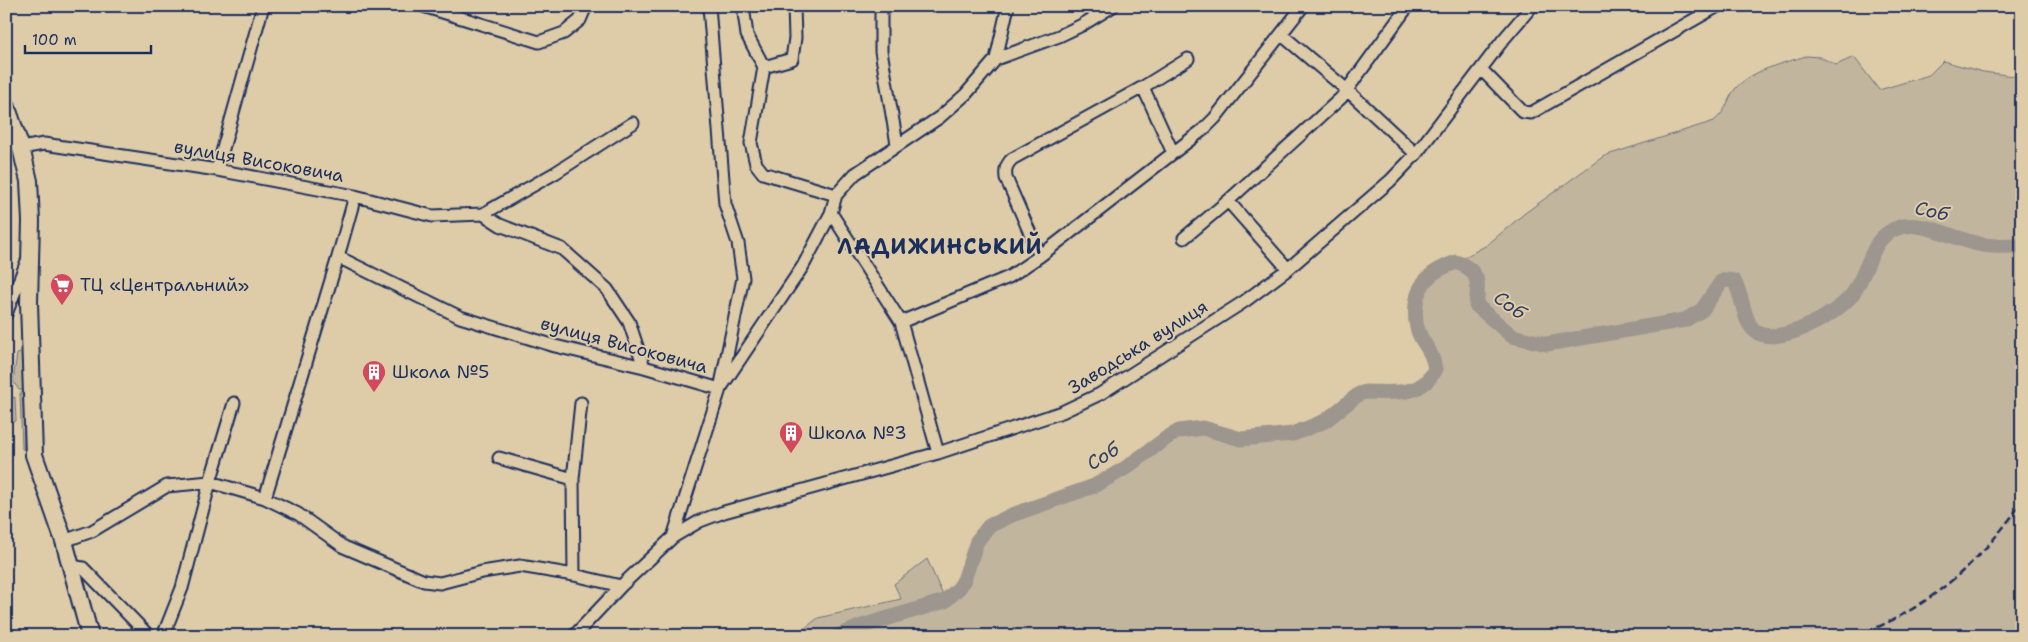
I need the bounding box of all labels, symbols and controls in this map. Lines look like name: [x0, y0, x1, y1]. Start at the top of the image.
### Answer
scale bar: [25, 22, 151, 54]
text: 100 m: [32, 30, 77, 50]
street label: вулиця Високовича: [172, 134, 346, 188]
water label: Соб: [1912, 195, 1953, 227]
district label: ЛАДИЖИНСЬКИЙ: [837, 231, 1043, 261]
supermarket icon: ТЦ «Центральний»: [49, 272, 75, 306]
place label: ТЦ «Центральний»: [80, 273, 249, 297]
water label: Соб: [1489, 285, 1532, 326]
street label: Заводська вулиця: [1064, 294, 1212, 400]
street label: вулиця Високовича: [538, 311, 710, 379]
building icon: Школа №5: [361, 359, 387, 393]
place label: Школа №5: [392, 360, 489, 384]
building icon: Школа №3: [778, 420, 804, 454]
place label: Школа №3: [808, 421, 907, 445]
water label: Соб: [1082, 436, 1125, 476]

